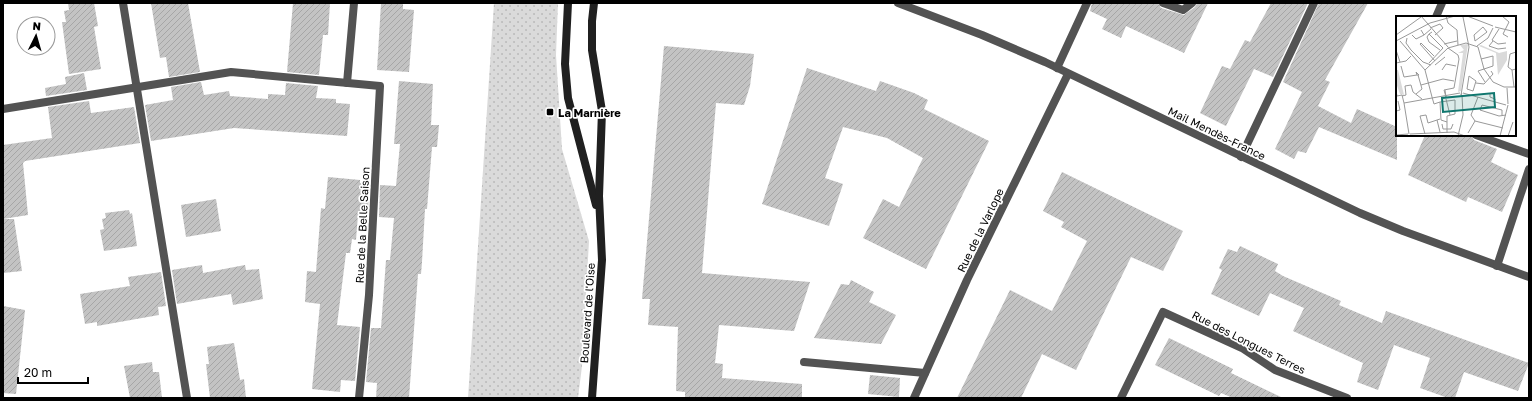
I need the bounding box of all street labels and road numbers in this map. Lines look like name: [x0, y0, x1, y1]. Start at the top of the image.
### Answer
street label: Mail Mendès-France: [1166, 104, 1268, 162]
street label: Rue de la Belle Saison: [352, 166, 372, 284]
street label: Rue de la Varlope: [954, 186, 1006, 274]
street label: Boulevard de l'Oise: [577, 262, 597, 364]
street label: Rue des Longues Terres: [1190, 308, 1308, 376]

